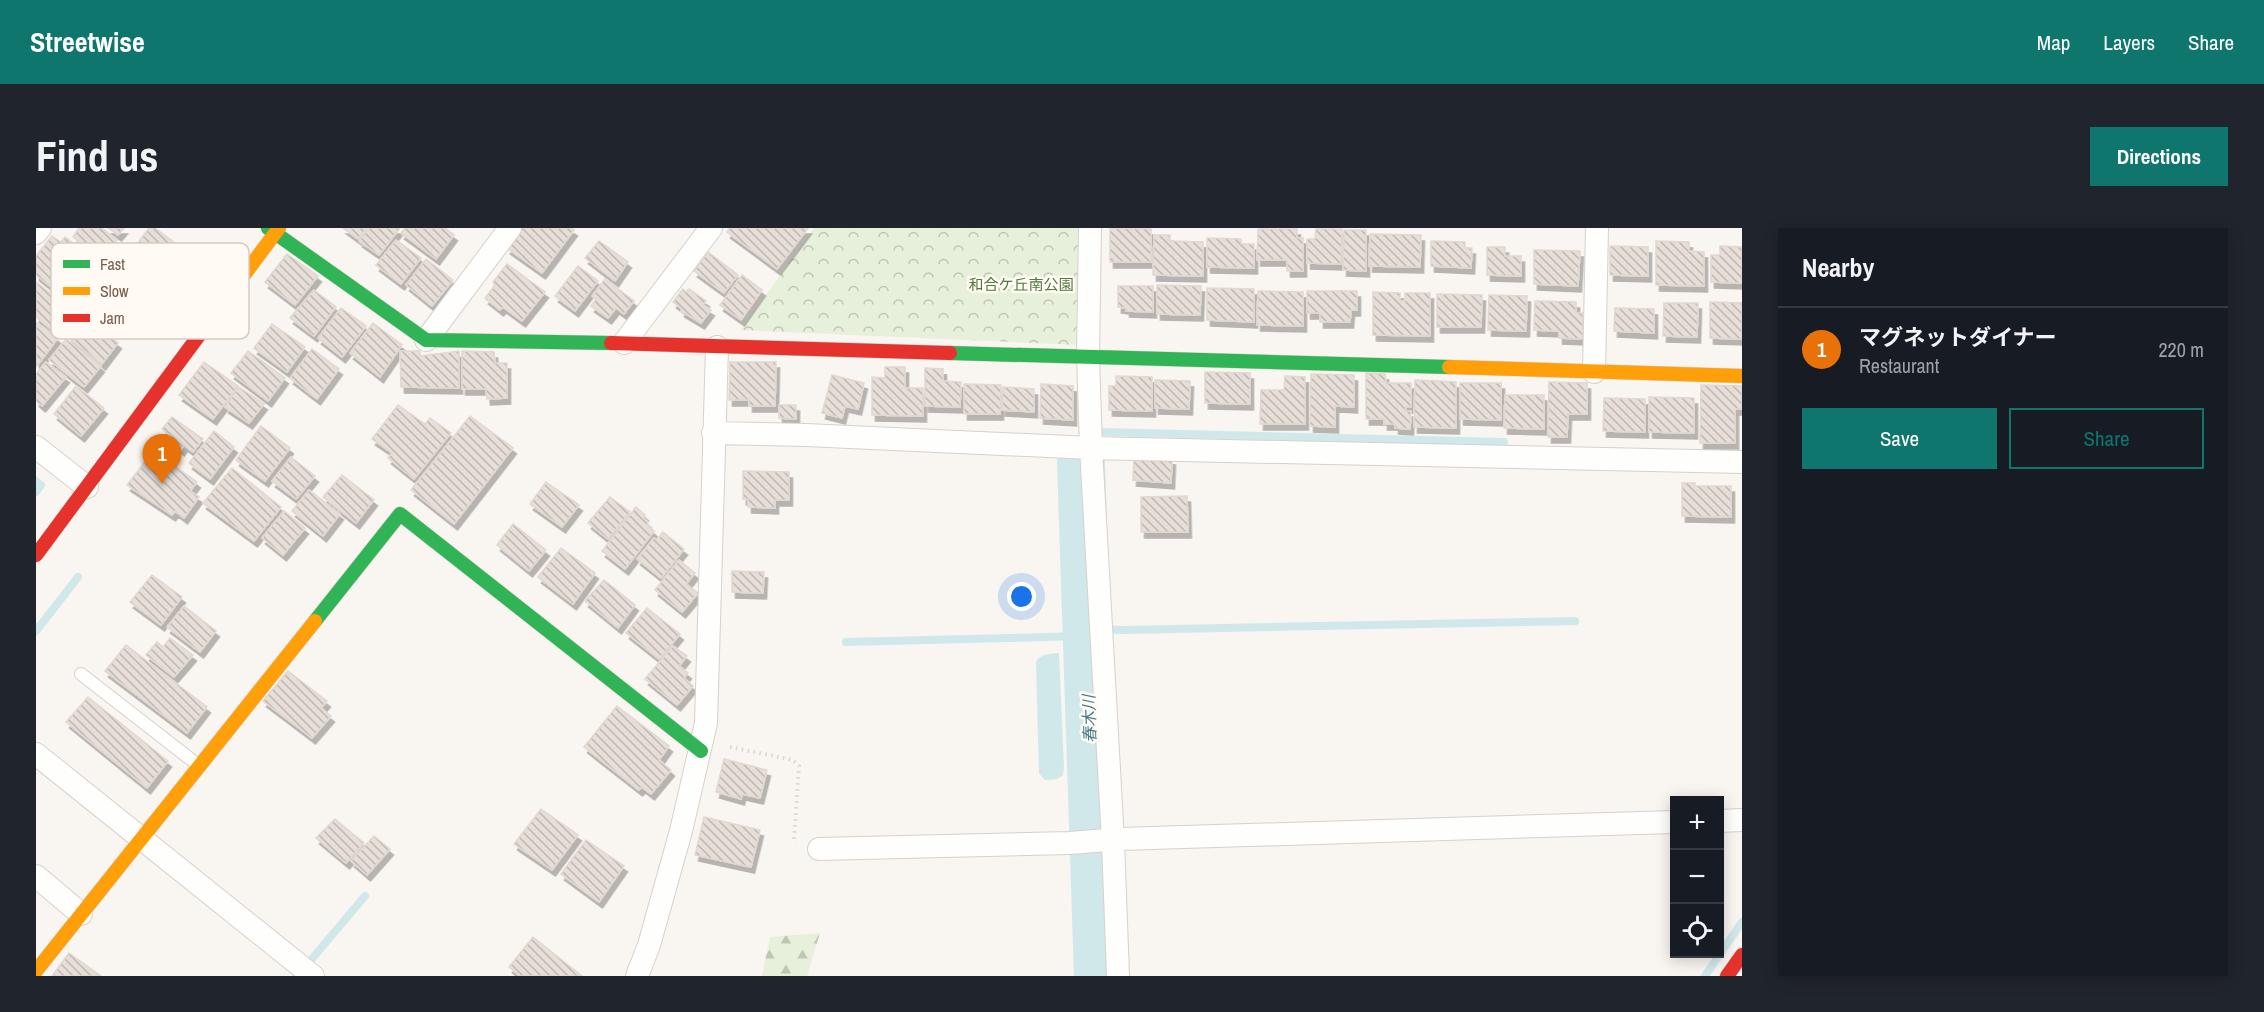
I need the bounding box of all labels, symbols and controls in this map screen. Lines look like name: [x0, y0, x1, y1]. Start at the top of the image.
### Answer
text: Streetwise: [30, 23, 145, 61]
text: Map: [2037, 28, 2070, 57]
text: Layers: [2103, 28, 2155, 57]
text: Share: [2188, 28, 2234, 57]
button: Directions: [2090, 127, 2228, 186]
text: Find us: [36, 128, 158, 184]
legend: [51, 243, 249, 339]
text: Nearby: [1802, 250, 1874, 285]
text: Fast: [100, 253, 125, 275]
park label: 和合ケ丘南公園: [968, 274, 1074, 295]
text: Slow: [100, 280, 129, 302]
text: Jam: [100, 307, 125, 329]
text: マグネットダイナー: [1859, 322, 2057, 352]
text: 1: [1817, 336, 1826, 363]
text: 220 m: [2158, 336, 2204, 363]
text: Restaurant: [1859, 352, 1939, 379]
button: Save: [1802, 408, 1997, 469]
button: Share: [2009, 408, 2204, 469]
pin: 1: [142, 434, 182, 484]
your location: [1007, 582, 1036, 611]
water label: 春木川: [1077, 693, 1101, 743]
map controls: [1670, 796, 1724, 958]
button: +: [1670, 796, 1724, 850]
button: −: [1670, 850, 1724, 904]
button: locate: [1670, 904, 1724, 958]

